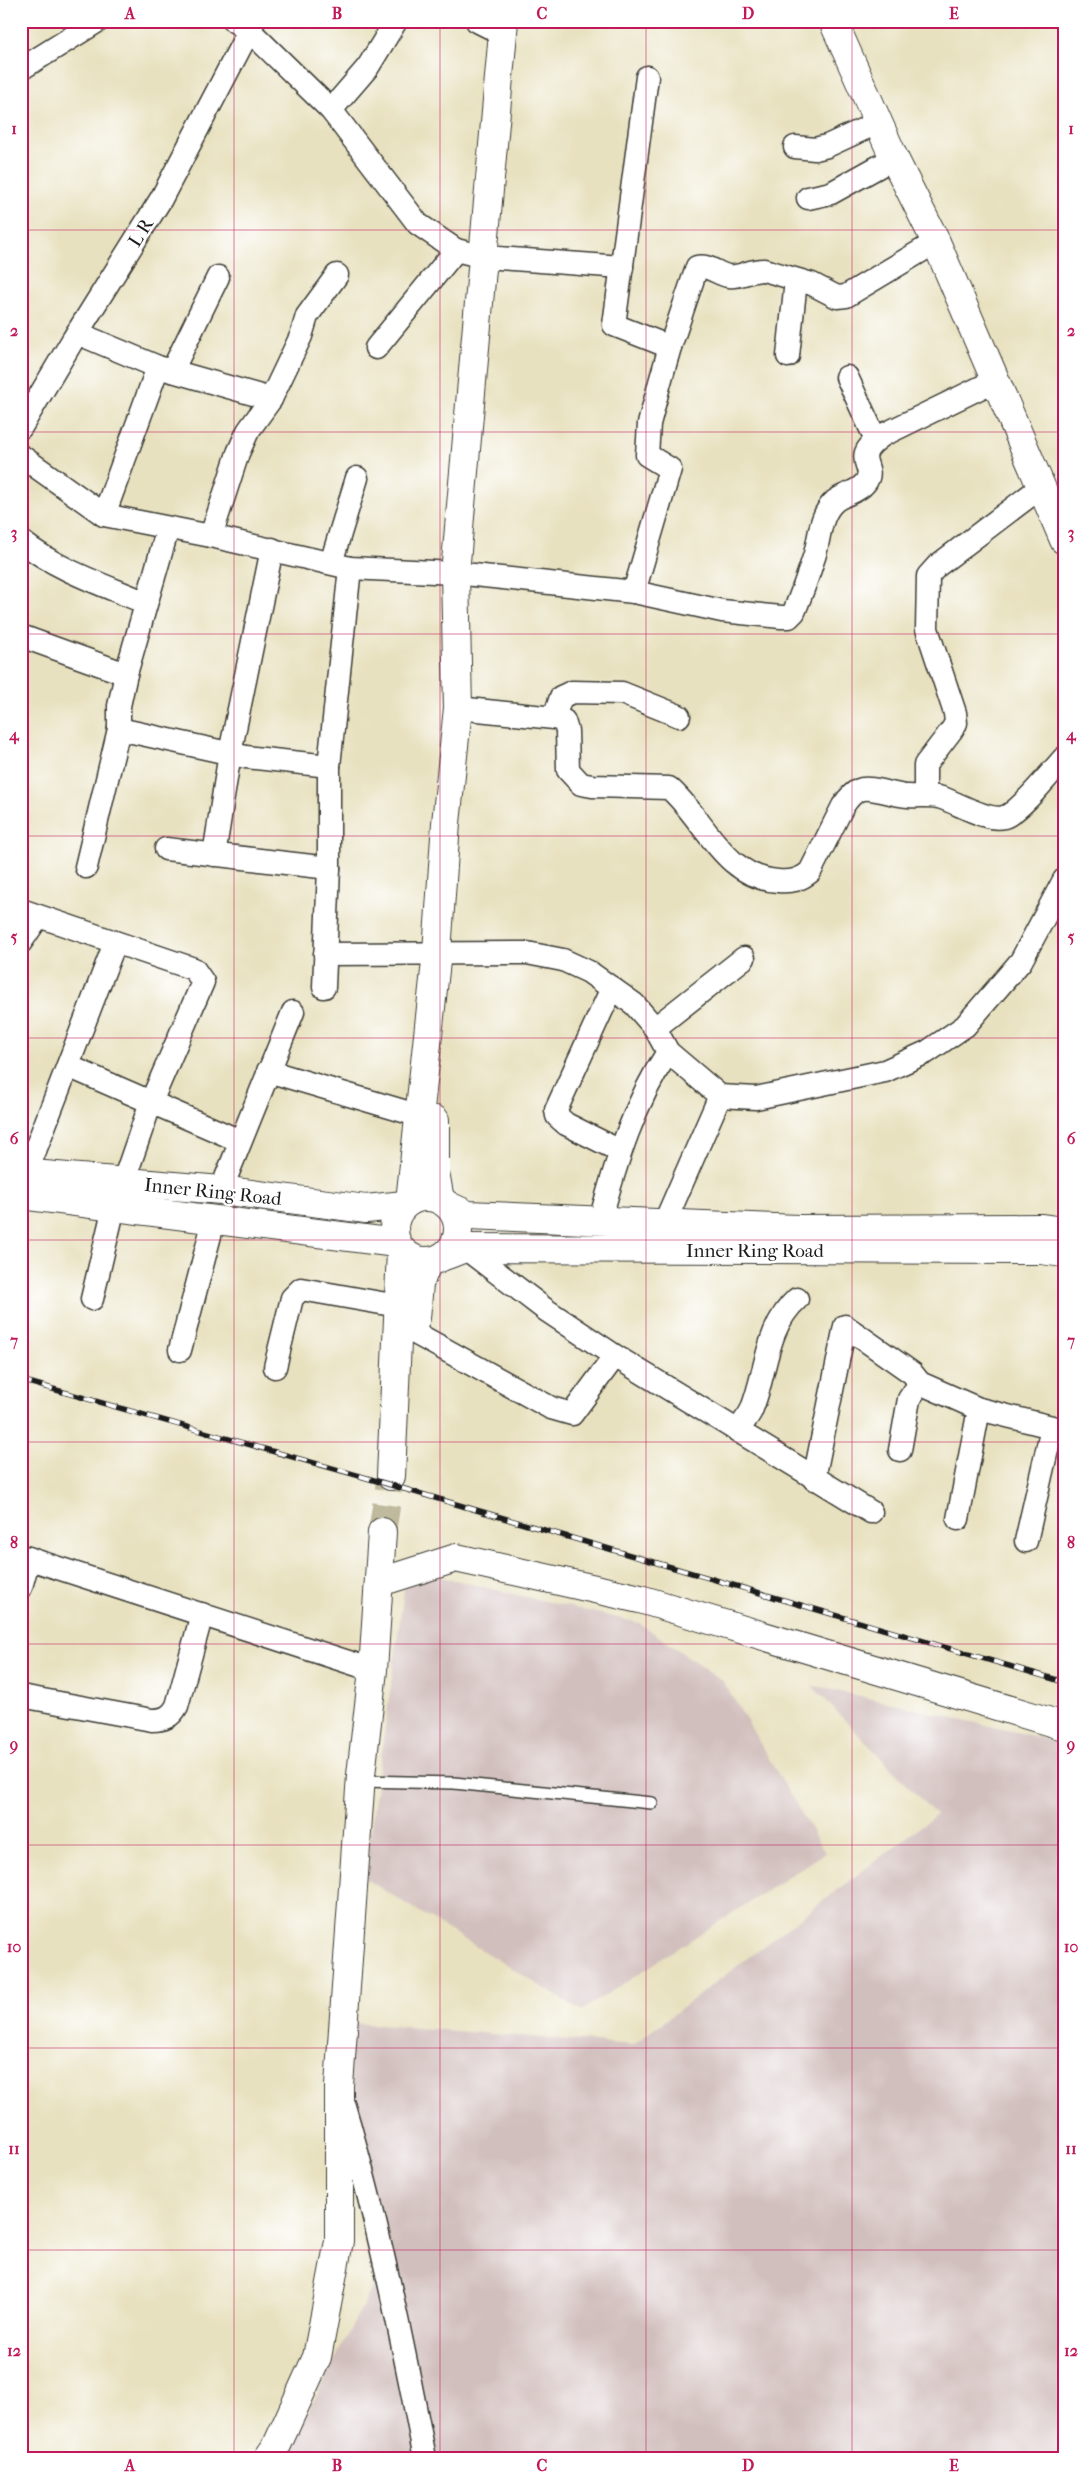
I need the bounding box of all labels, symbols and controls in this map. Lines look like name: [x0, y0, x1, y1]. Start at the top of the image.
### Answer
text: A: [124, 4, 136, 23]
text: B: [332, 4, 342, 23]
text: C: [537, 4, 548, 23]
text: D: [742, 4, 754, 23]
text: E: [949, 4, 959, 23]
text: 1: [11, 119, 17, 138]
text: 1: [1068, 119, 1074, 138]
street label: L R: [124, 213, 159, 251]
text: 2: [10, 321, 18, 340]
text: 2: [1067, 321, 1075, 340]
text: 3: [11, 523, 17, 543]
text: 3: [1068, 523, 1074, 543]
text: 4: [8, 725, 20, 745]
text: 4: [1065, 725, 1077, 745]
text: 5: [11, 927, 18, 946]
text: 5: [1068, 927, 1075, 946]
text: 6: [10, 1129, 19, 1148]
text: 6: [1067, 1129, 1076, 1148]
street label: Inner Ring Road: [143, 1174, 283, 1210]
street label: Inner Ring Road: [686, 1240, 825, 1262]
text: 7: [9, 1331, 18, 1350]
text: 7: [1066, 1331, 1075, 1350]
text: 8: [10, 1533, 18, 1552]
text: 8: [1067, 1533, 1075, 1552]
text: 9: [9, 1735, 18, 1755]
text: 9: [1066, 1735, 1075, 1755]
text: 10: [7, 1937, 21, 1956]
text: 10: [1064, 1937, 1078, 1956]
text: 11: [8, 2139, 20, 2158]
text: 11: [1065, 2139, 1077, 2158]
text: 12: [7, 2341, 21, 2360]
text: 12: [1064, 2341, 1078, 2360]
text: A: [124, 2456, 136, 2475]
text: B: [332, 2456, 342, 2475]
text: C: [537, 2456, 548, 2475]
text: D: [742, 2456, 754, 2475]
text: E: [949, 2456, 959, 2475]

